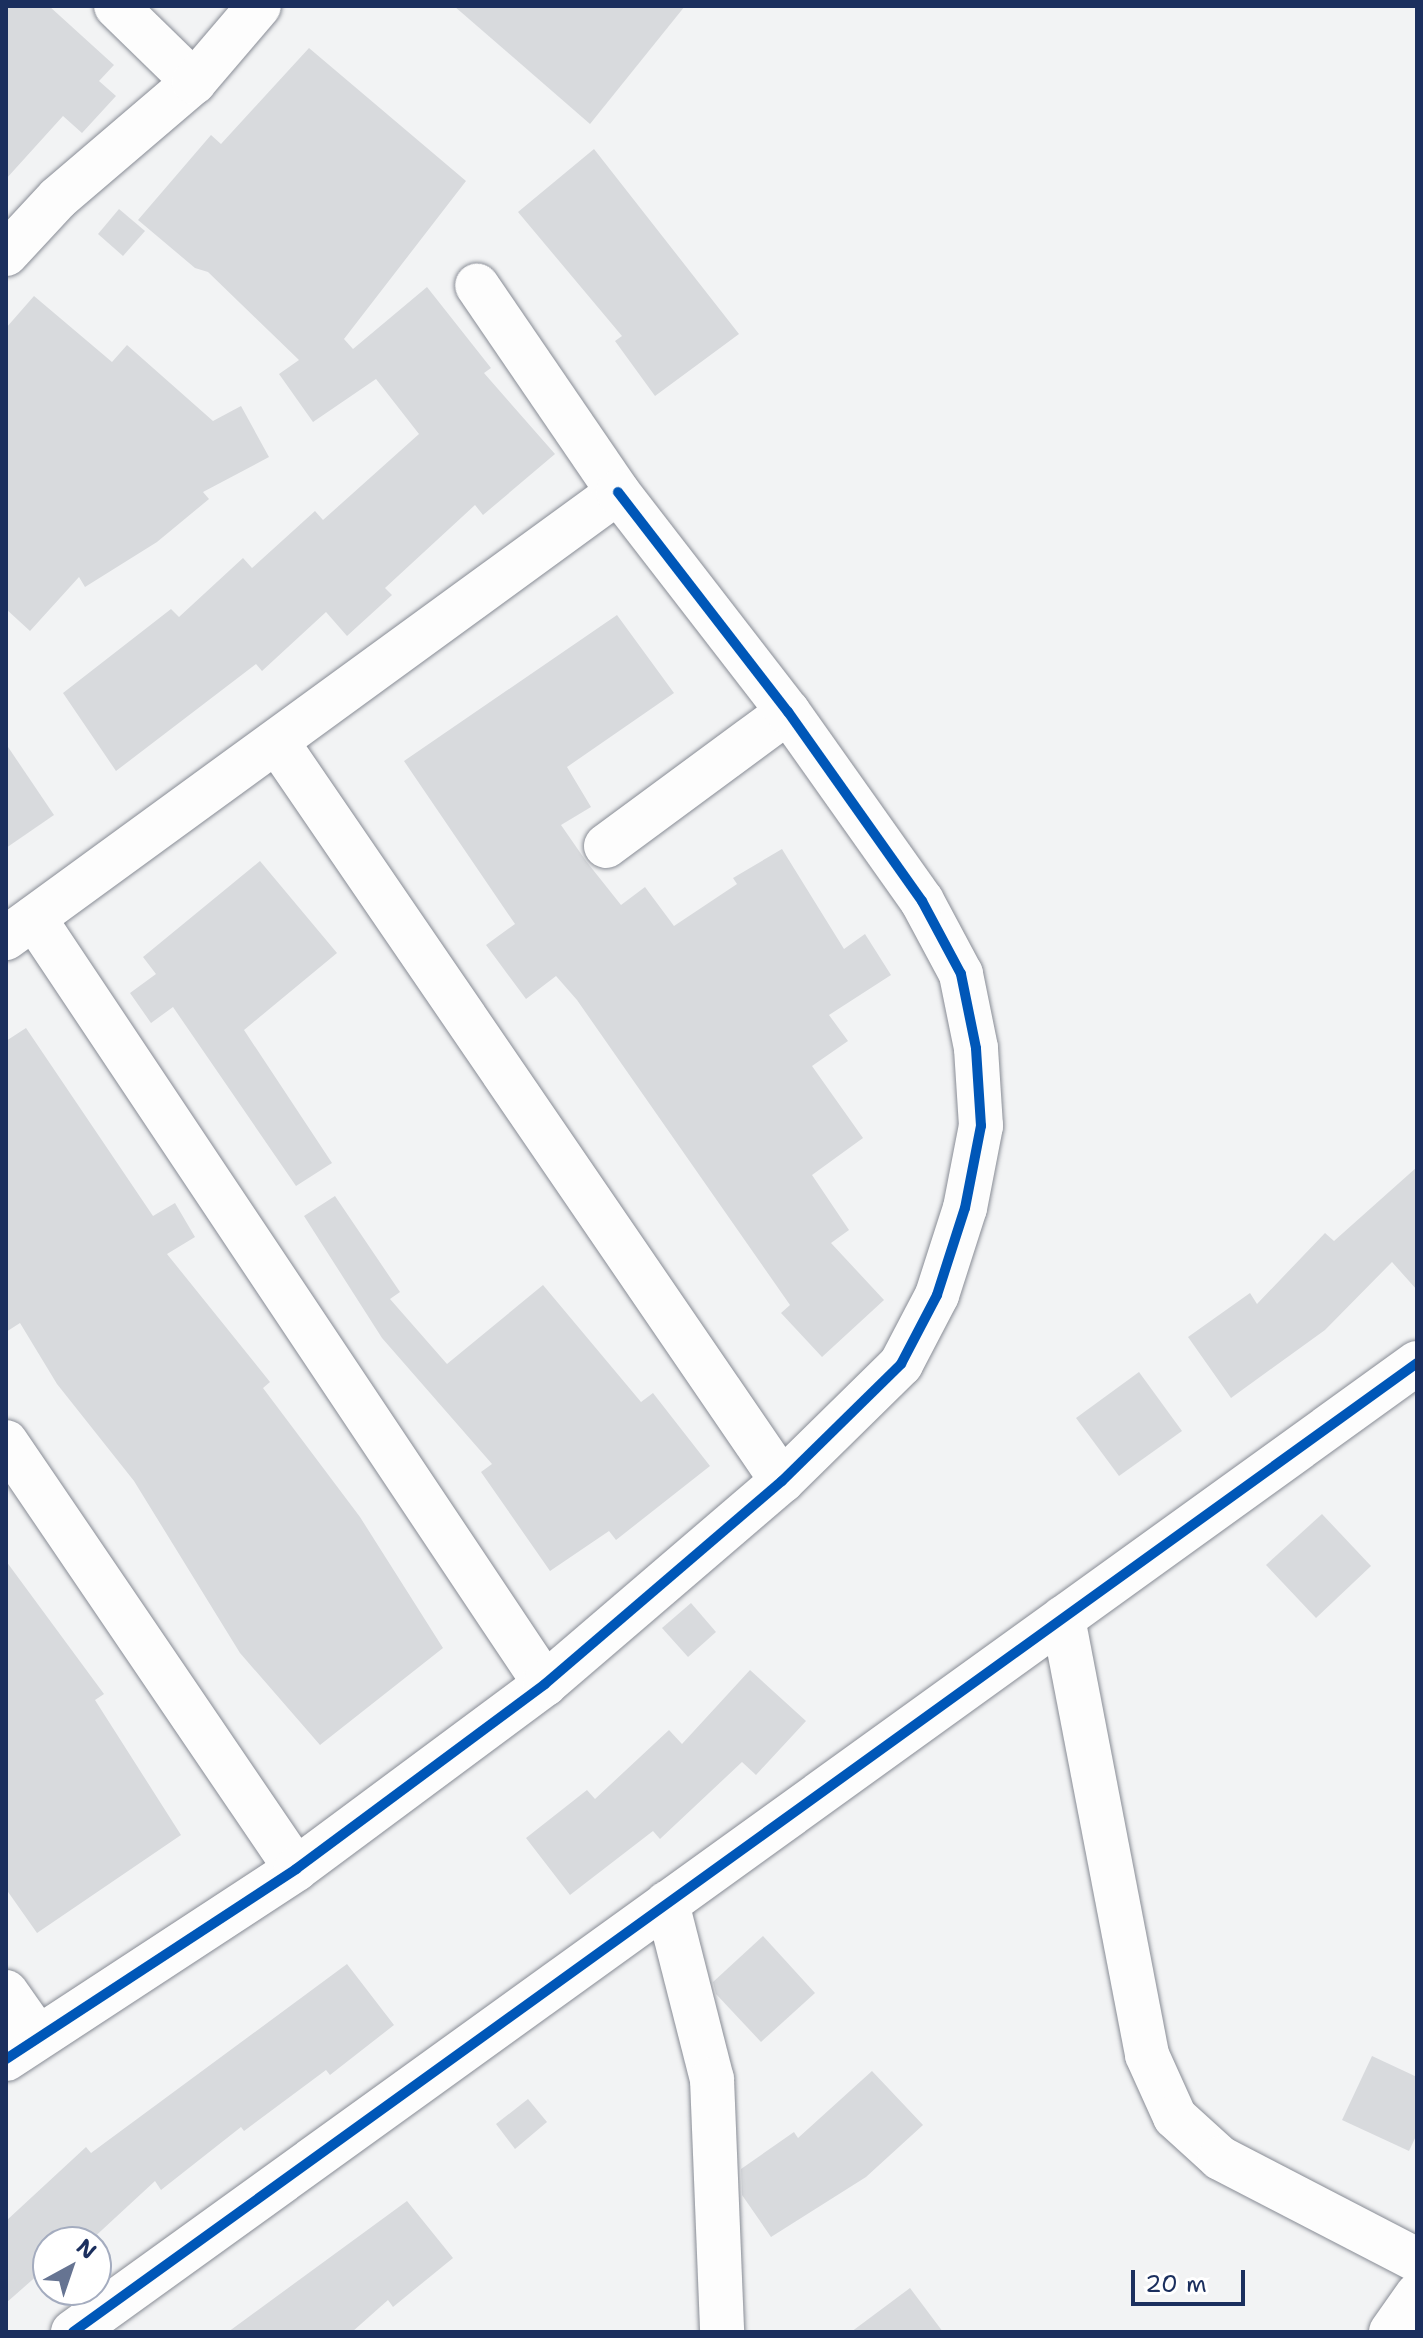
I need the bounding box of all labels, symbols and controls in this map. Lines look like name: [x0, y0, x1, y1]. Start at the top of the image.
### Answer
north arrow: [32, 2226, 112, 2306]
text: N: [70, 2232, 102, 2265]
scale bar: [1135, 2254, 1249, 2304]
text: 20 m: [1145, 2268, 1207, 2300]

